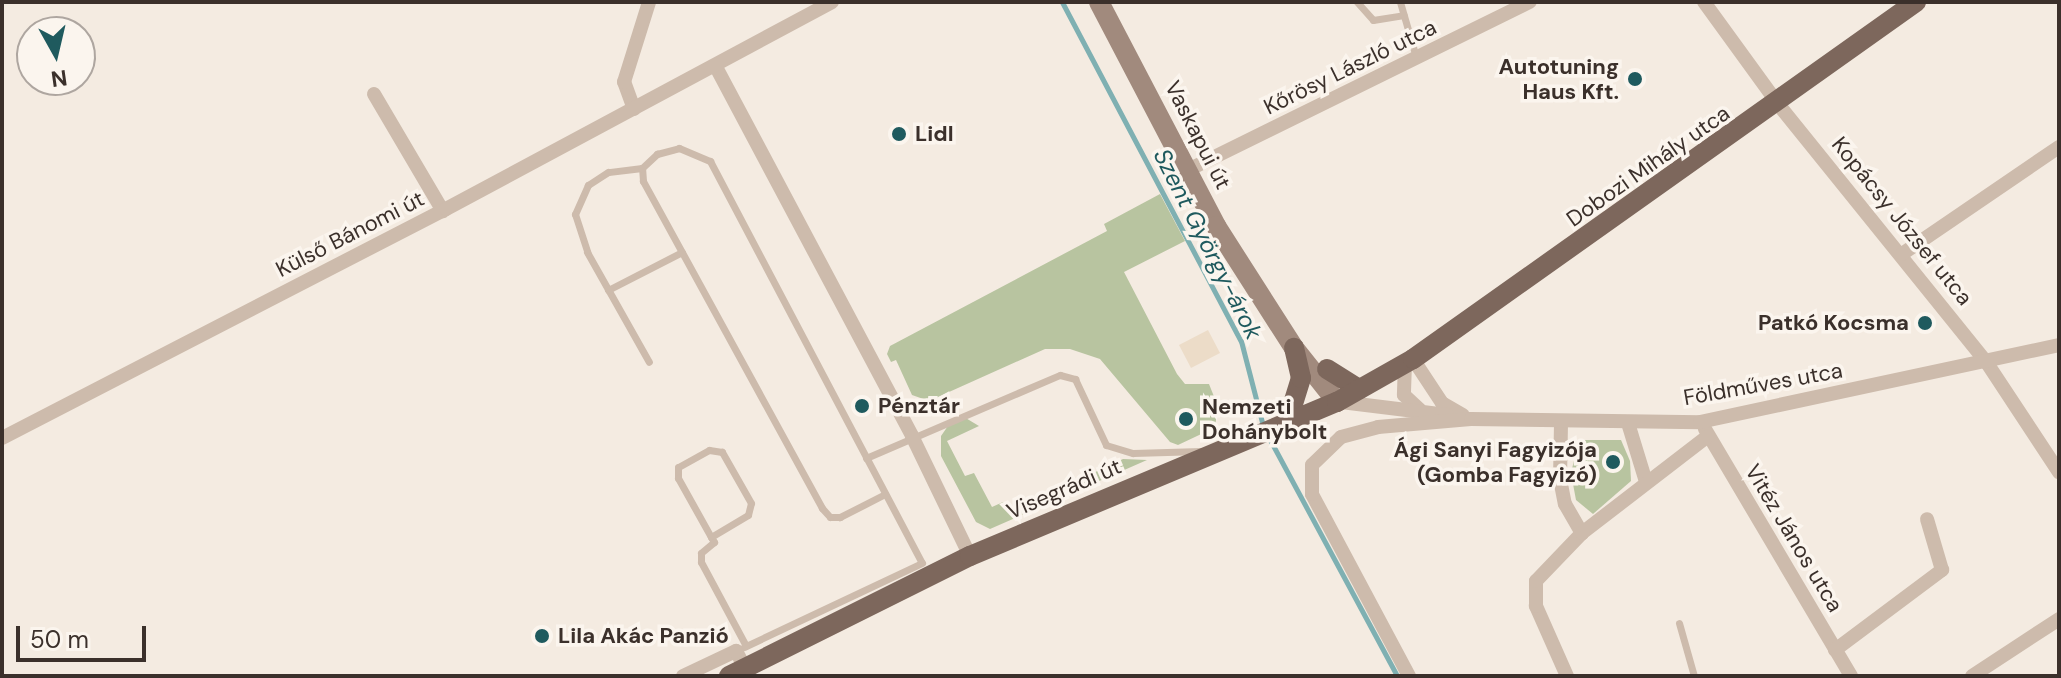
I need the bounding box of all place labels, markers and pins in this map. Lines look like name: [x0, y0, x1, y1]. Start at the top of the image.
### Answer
place label: Autotuning Haus Kft.: [1498, 53, 1619, 104]
marker: Autotuning Haus Kft.: [1626, 70, 1644, 88]
place label: Lidl: [915, 121, 954, 147]
marker: Lidl: [890, 125, 908, 143]
place label: Patkó Kocsma: [1758, 310, 1909, 336]
marker: Patkó Kocsma: [1916, 314, 1934, 332]
place label: Pénztár: [878, 393, 960, 419]
place label: Nemzeti Dohánybolt: [1202, 393, 1327, 444]
marker: Pénztár: [853, 397, 871, 415]
marker: Nemzeti Dohánybolt: [1177, 410, 1195, 428]
place label: Ági Sanyi Fagyizója (Gomba Fagyizó): [1394, 436, 1597, 488]
marker: Ági Sanyi Fagyizója (Gomba Fagyizó): [1604, 453, 1622, 471]
place label: Lila Akác Panzió: [558, 623, 729, 649]
marker: Lila Akác Panzió: [533, 627, 551, 645]

